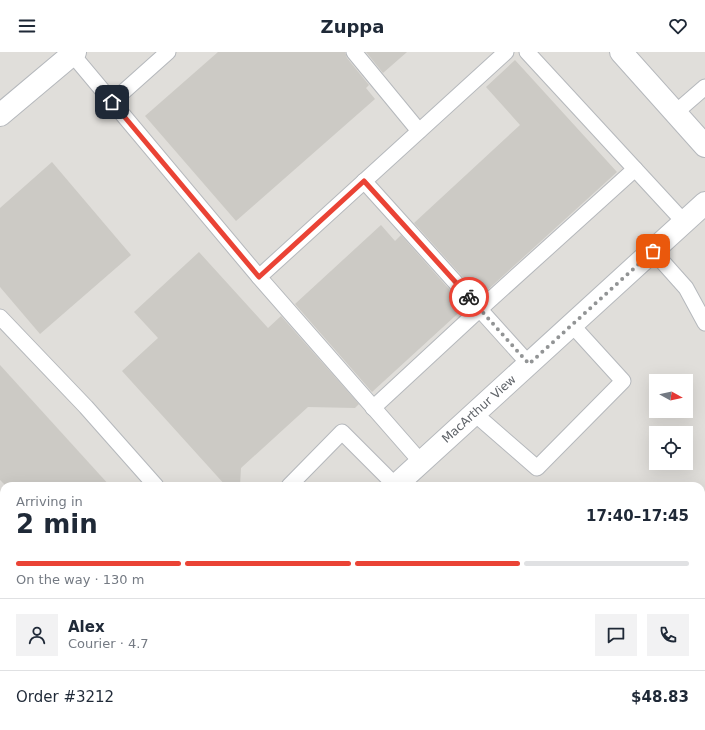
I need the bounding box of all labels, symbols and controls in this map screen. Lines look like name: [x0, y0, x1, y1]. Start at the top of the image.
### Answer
icon: menu: [16, 15, 38, 37]
icon: heart: [667, 15, 689, 37]
text: Zuppa: [321, 16, 384, 37]
pin: [95, 85, 129, 119]
icon: home: [101, 91, 123, 113]
pin: [636, 234, 670, 268]
icon: bag: [642, 240, 664, 262]
courier: [449, 277, 489, 317]
icon: bike: [458, 286, 480, 308]
street label: MacArthur View: [439, 372, 519, 446]
north arrow: [649, 374, 693, 418]
map controls: [649, 374, 693, 470]
button: locate: [649, 426, 693, 470]
text: Arriving in: [16, 494, 83, 509]
text: 17:40–17:45: [586, 507, 689, 525]
text: 2 min: [16, 509, 98, 539]
text: On the way · 130 m: [16, 572, 144, 587]
button: person: [16, 614, 58, 656]
button: chat: [595, 614, 637, 656]
button: phone: [647, 614, 689, 656]
text: Alex: [68, 618, 105, 636]
text: Courier · 4.7: [68, 636, 149, 651]
text: Order #3212: [16, 688, 114, 706]
text: $48.83: [631, 688, 689, 706]

